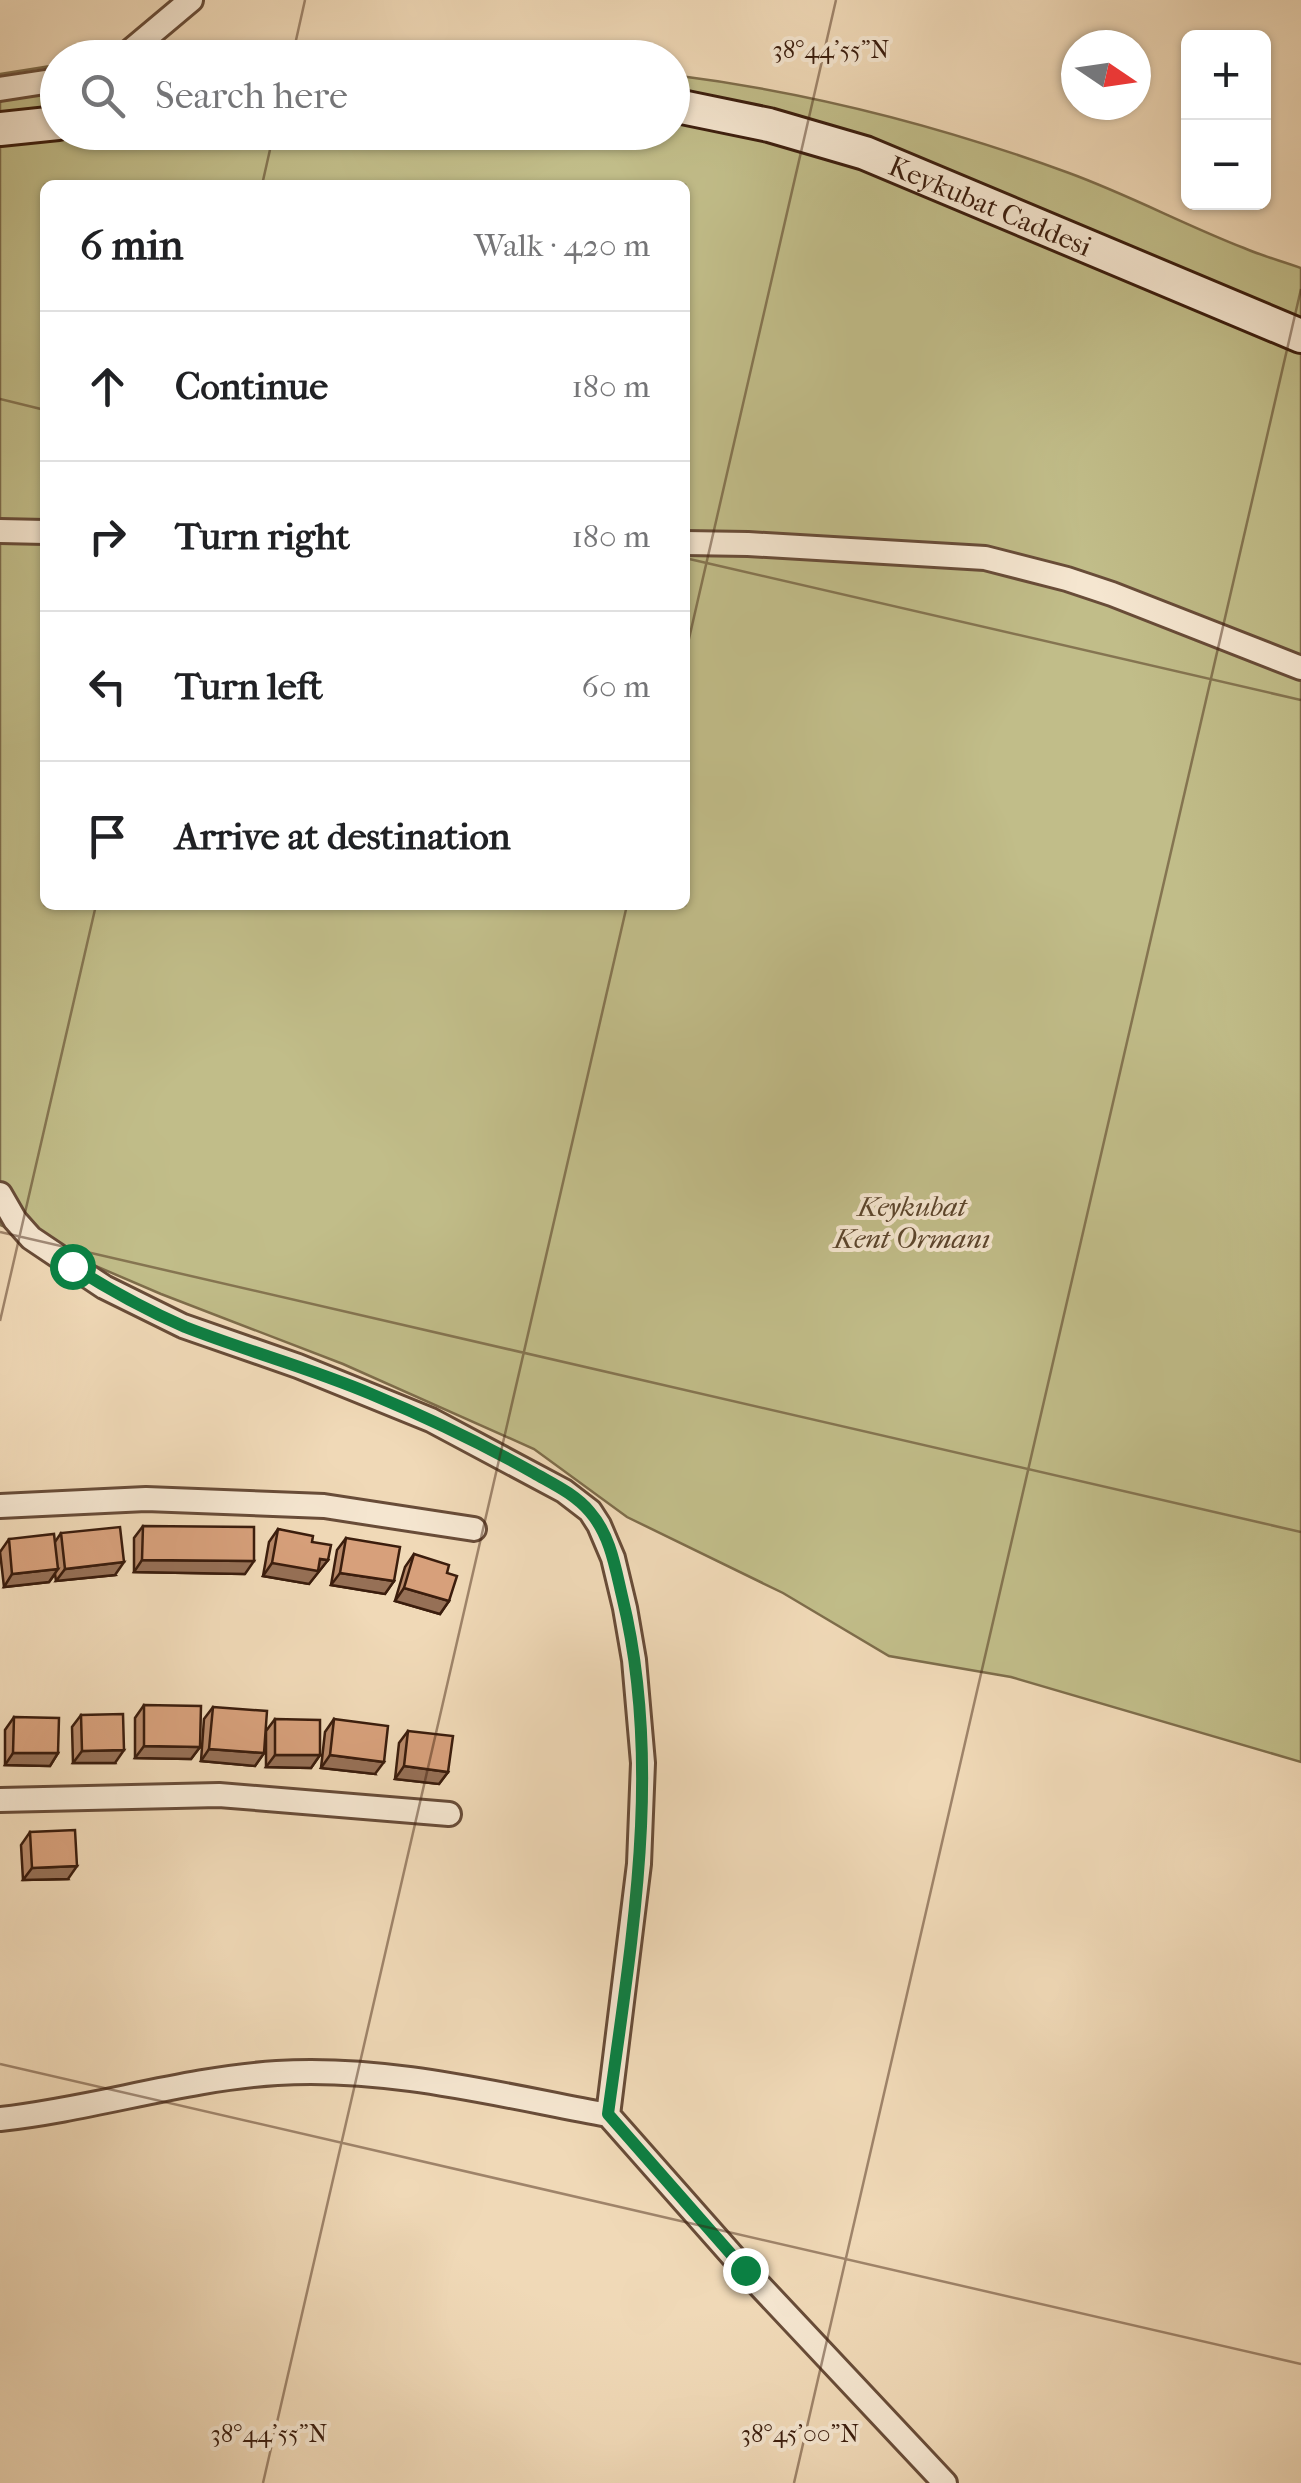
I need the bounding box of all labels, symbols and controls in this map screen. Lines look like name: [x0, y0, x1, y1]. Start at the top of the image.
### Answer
north arrow: [1061, 30, 1151, 120]
map controls: [1181, 30, 1271, 210]
button: +: [1181, 30, 1271, 120]
text: 38°44'55"N: [772, 35, 890, 64]
search box: [40, 40, 690, 150]
icon: search: [75, 68, 130, 123]
text: Search here: [155, 73, 348, 118]
button: −: [1181, 120, 1271, 210]
street label: Keykubat Caddesi: [884, 149, 1096, 263]
text: 6 min: [80, 221, 183, 270]
text: Walk · 420 m: [474, 227, 650, 264]
icon: ahead: [80, 359, 135, 414]
text: Continue: [175, 364, 328, 409]
text: 180 m: [571, 368, 650, 405]
icon: right: [80, 509, 135, 564]
text: Turn right: [175, 514, 350, 559]
text: 180 m: [571, 518, 650, 555]
icon: left: [80, 659, 135, 714]
text: Turn left: [175, 664, 323, 709]
text: 60 m: [582, 668, 650, 705]
icon: arrive: [80, 809, 135, 864]
text: Arrive at destination: [175, 814, 511, 859]
park label: Keykubat Kent Ormanı: [832, 1190, 990, 1255]
route start: [50, 1244, 96, 1290]
route end: [723, 2248, 769, 2294]
text: 38°44'55"N: [210, 2419, 328, 2448]
text: 38°45'00"N: [741, 2419, 859, 2448]

